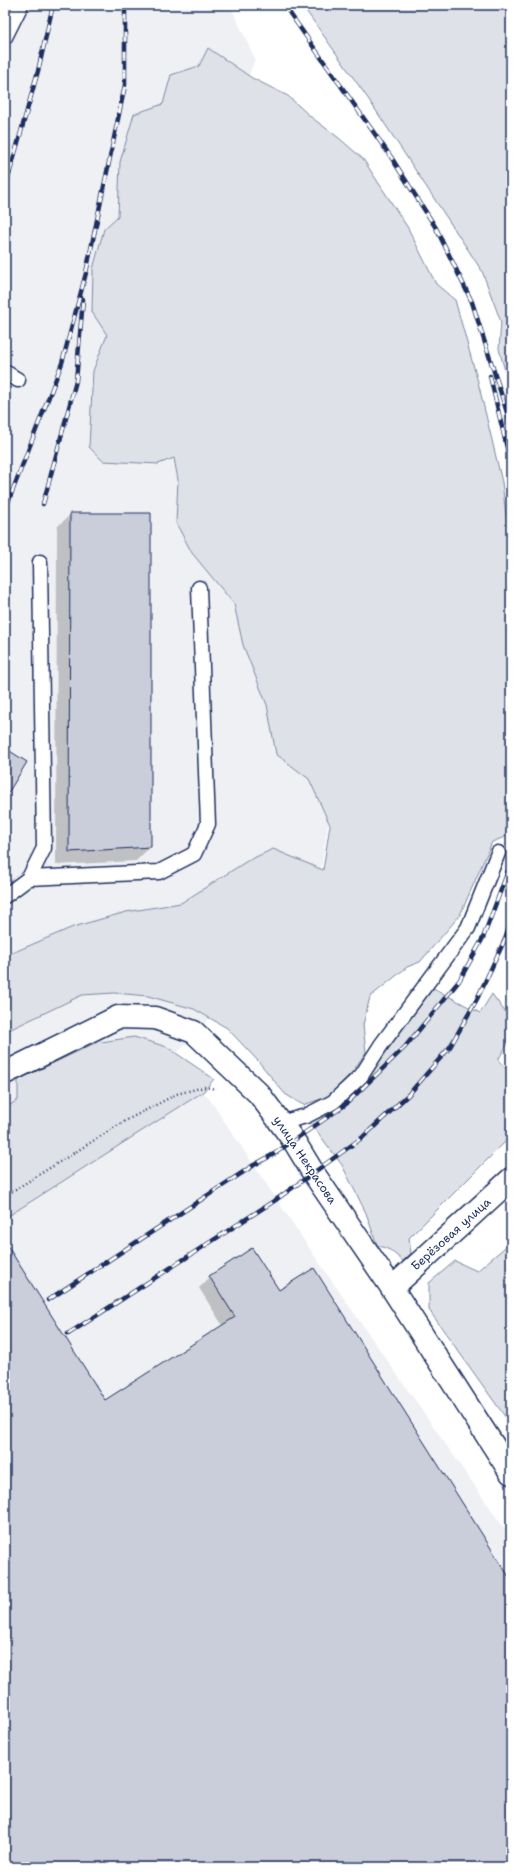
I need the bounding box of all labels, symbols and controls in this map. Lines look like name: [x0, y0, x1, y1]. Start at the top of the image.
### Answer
street label: улица Некрасова: [270, 1113, 341, 1208]
street label: Берёзовая улица: [408, 1194, 495, 1274]

